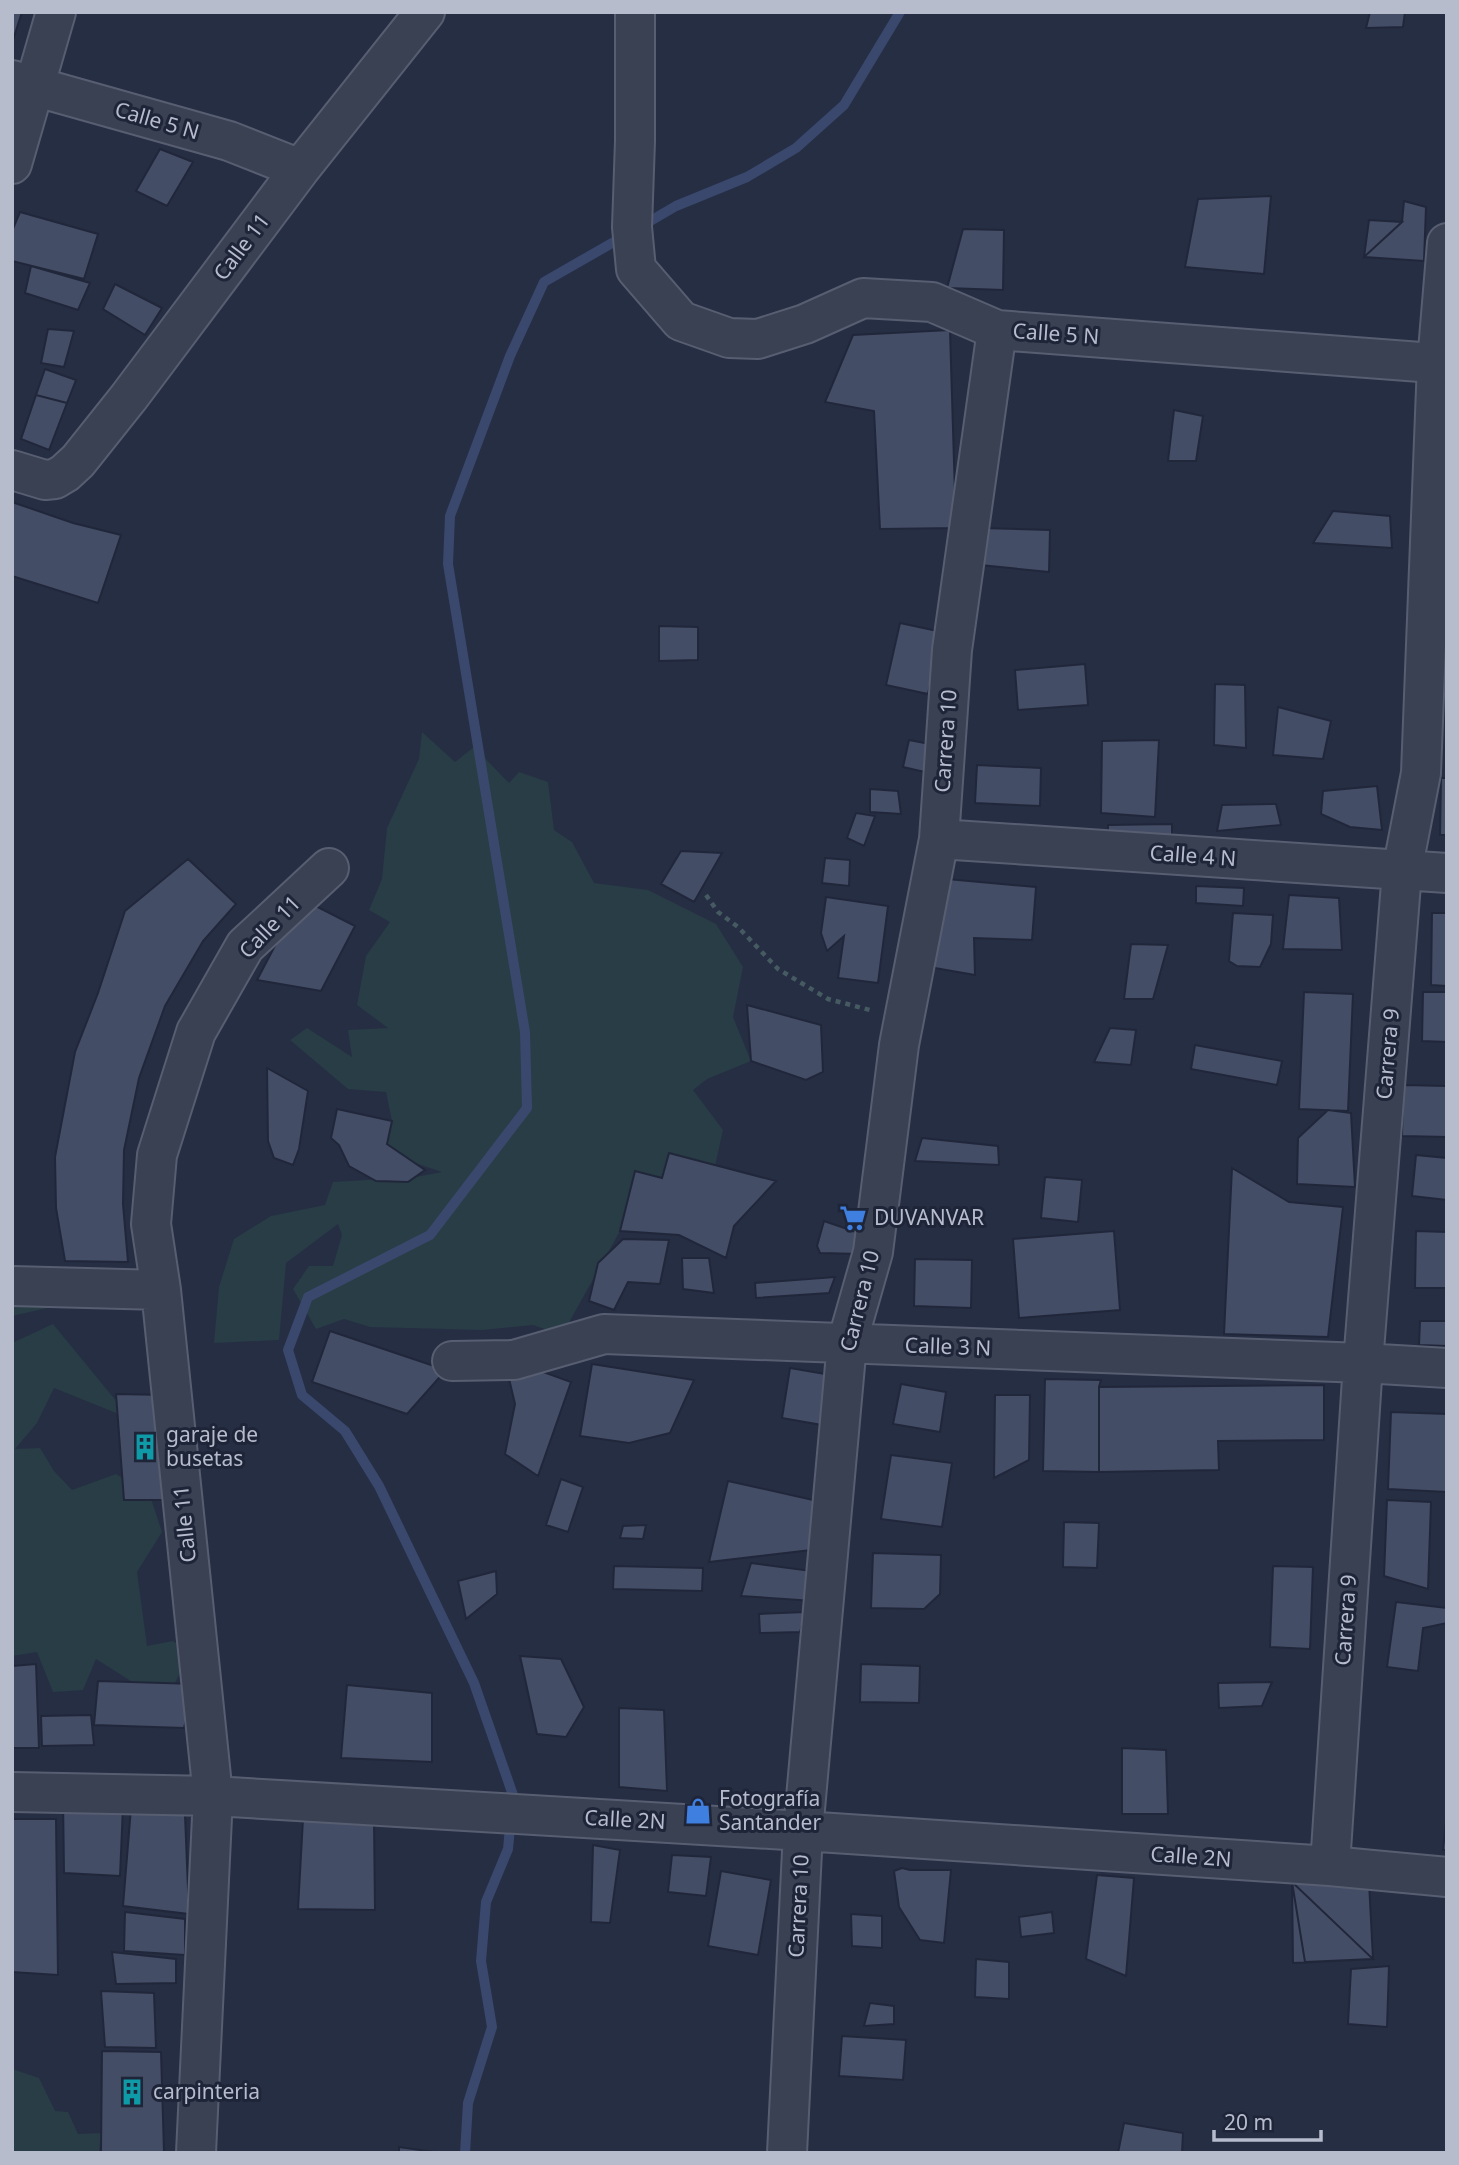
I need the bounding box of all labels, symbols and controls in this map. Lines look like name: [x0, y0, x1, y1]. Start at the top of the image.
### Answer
street label: Calle 5 N: [112, 95, 203, 145]
street label: Calle 11: [207, 207, 276, 286]
street label: Calle 5 N: [1012, 316, 1100, 350]
street label: Carrera 10: [927, 688, 963, 793]
street label: Calle 4 N: [1149, 838, 1237, 872]
street label: Calle 11: [232, 889, 306, 964]
street label: Carrera 9: [1369, 1007, 1405, 1101]
supermarket icon: DUVANVAR: [838, 1203, 868, 1233]
place label: DUVANVAR: [874, 1203, 984, 1231]
street label: Carrera 10: [833, 1247, 885, 1354]
street label: Calle 3 N: [904, 1330, 992, 1362]
place label: garaje de busetas: [166, 1420, 258, 1472]
building icon: garaje de busetas: [130, 1432, 160, 1462]
street label: Calle 11: [166, 1484, 202, 1564]
street label: Carrera 9: [1328, 1573, 1362, 1666]
place label: Fotografía Santander: [719, 1784, 821, 1836]
shop icon: Fotografía Santander: [683, 1796, 713, 1826]
street label: Calle 2N: [584, 1803, 666, 1835]
street label: Calle 2N: [1150, 1839, 1233, 1873]
street label: Carrera 10: [781, 1854, 815, 1958]
building icon: carpinteria: [117, 2077, 147, 2107]
place label: carpinteria: [153, 2077, 260, 2105]
scale bar: [1214, 2098, 1321, 2142]
text: 20 m: [1224, 2108, 1273, 2136]

